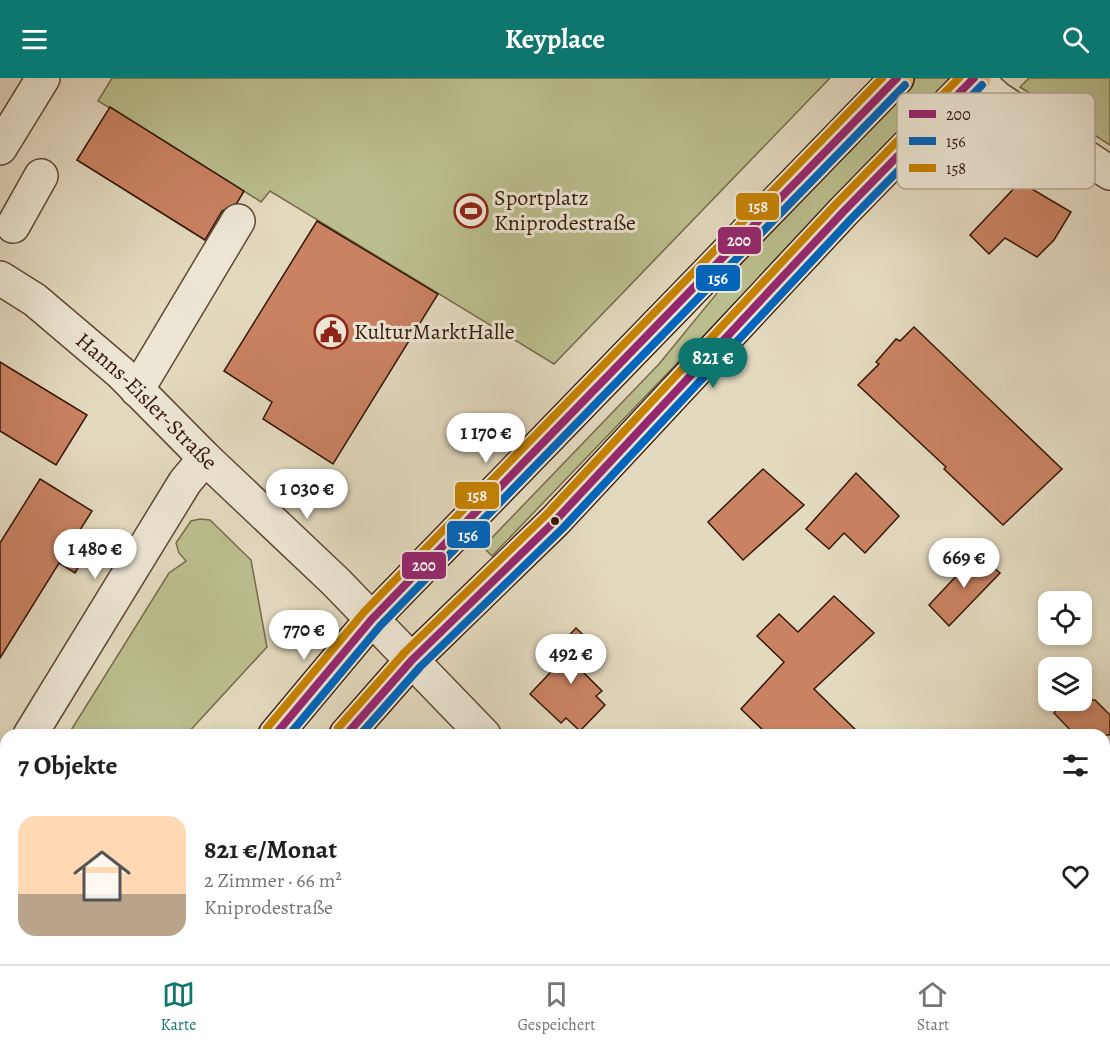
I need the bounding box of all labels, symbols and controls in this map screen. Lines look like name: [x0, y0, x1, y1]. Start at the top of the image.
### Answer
text: Keyplace: [505, 21, 605, 57]
icon: menu: [18, 23, 51, 56]
icon: search: [1059, 23, 1092, 56]
legend: [897, 93, 1095, 189]
text: 200: [946, 104, 971, 126]
text: 156: [946, 131, 966, 153]
text: 158: [946, 158, 966, 180]
place label: Sportplatz Kniprodestraße: [494, 183, 636, 238]
line badge: 158: [735, 192, 780, 221]
sports icon: Sportplatz Kniprodestraße: [453, 193, 489, 229]
text: 158: [748, 196, 768, 218]
line badge: 200: [717, 226, 762, 255]
text: 200: [727, 230, 751, 252]
line badge: 156: [695, 264, 741, 292]
text: 156: [708, 268, 729, 290]
public building icon: KulturMarktHalle: [313, 314, 349, 350]
place label: KulturMarktHalle: [354, 317, 515, 347]
street label: Hanns-Eisler-Straße: [69, 326, 224, 477]
pin: 821 €: [671, 338, 755, 389]
text: 821 €: [692, 344, 734, 371]
pin: 1 170 €: [431, 413, 541, 464]
text: 1 170 €: [460, 419, 512, 446]
pin: 1 030 €: [252, 469, 362, 520]
text: 1 030 €: [280, 475, 334, 502]
line badge: 158: [454, 481, 500, 510]
text: 158: [467, 485, 487, 507]
unlabelled marker: [549, 515, 561, 527]
line badge: 156: [446, 520, 491, 549]
text: 156: [458, 525, 479, 547]
pin: 1 480 €: [40, 529, 150, 580]
text: 1 480 €: [68, 535, 122, 562]
pin: 669 €: [922, 538, 1006, 589]
text: 669 €: [943, 544, 985, 571]
line badge: 200: [401, 551, 447, 580]
text: 200: [412, 555, 436, 577]
map controls: [1038, 591, 1092, 711]
button: locate: [1038, 591, 1092, 645]
pin: 770 €: [262, 610, 346, 661]
text: 770 €: [283, 616, 325, 643]
pin: 492 €: [529, 634, 613, 685]
text: 492 €: [549, 640, 593, 667]
button: layers: [1038, 657, 1092, 711]
text: 7 Objekte: [18, 748, 118, 783]
icon: filters: [1059, 749, 1092, 782]
text: 821 €/Monat: [204, 832, 337, 867]
icon: home: [66, 840, 138, 912]
icon: heart: [1059, 860, 1092, 893]
text: 2 Zimmer · 66 m²: [204, 867, 342, 894]
text: Kniprodestraße: [204, 894, 333, 921]
tab: Karte: [161, 978, 196, 1036]
tab: Gespeichert: [517, 978, 595, 1036]
tab: Start: [916, 978, 949, 1036]

